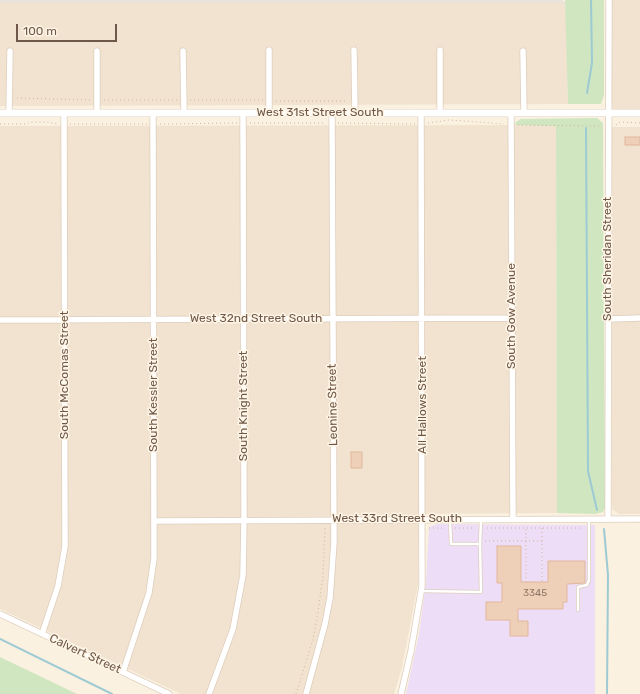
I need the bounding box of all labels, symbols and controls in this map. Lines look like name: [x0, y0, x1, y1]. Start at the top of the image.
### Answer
scale bar: [18, 16, 119, 42]
text: 100 m: [23, 24, 57, 38]
street label: West 31st Street South: [257, 106, 383, 120]
street label: South Sheridan Street: [601, 197, 615, 321]
street label: South Gow Avenue: [505, 263, 519, 369]
street label: South McComas Street: [58, 311, 72, 439]
street label: West 32nd Street South: [190, 312, 322, 326]
street label: South Kessler Street: [147, 338, 161, 452]
street label: South Knight Street: [237, 351, 251, 461]
street label: All Hallows Street: [416, 356, 430, 454]
street label: Leonine Street: [325, 364, 341, 446]
street label: West 33rd Street South: [332, 512, 462, 526]
house number: 3345: [523, 587, 547, 599]
street label: Calvert Street: [47, 631, 123, 677]

